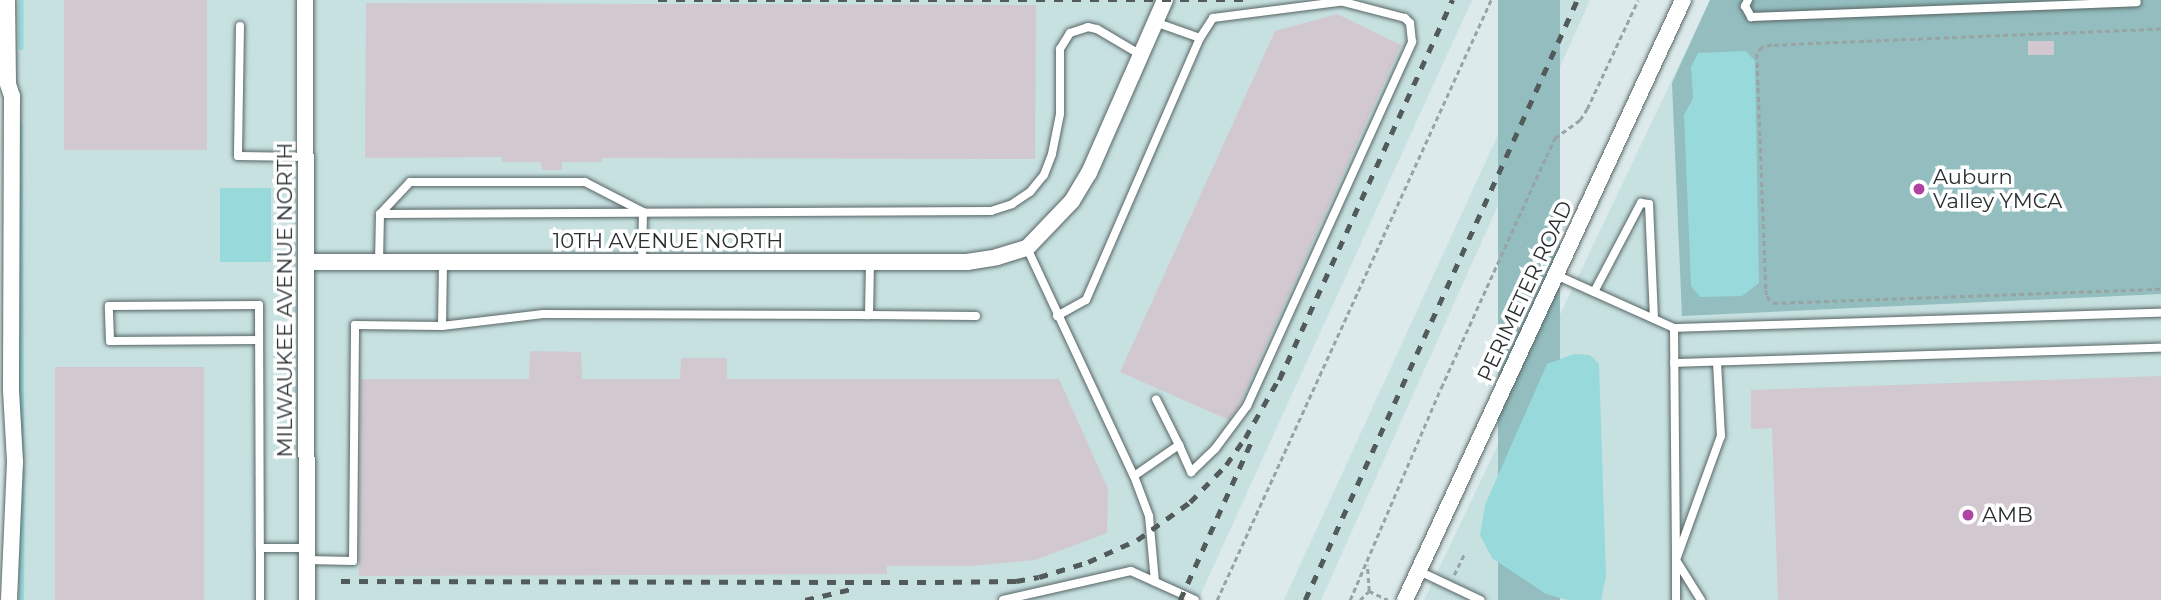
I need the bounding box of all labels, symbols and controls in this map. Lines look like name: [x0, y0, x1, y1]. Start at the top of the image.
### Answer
street label: MILWAUKEE AVENUE NORTH: [272, 143, 298, 457]
place label: Auburn Valley YMCA: [1933, 164, 2062, 214]
marker: Auburn Valley YMCA: [1911, 181, 1927, 197]
street label: PERIMETER ROAD: [1472, 197, 1578, 385]
street label: 10TH AVENUE NORTH: [553, 228, 783, 254]
place label: AMB: [1982, 502, 2033, 528]
marker: AMB: [1960, 507, 1976, 523]

